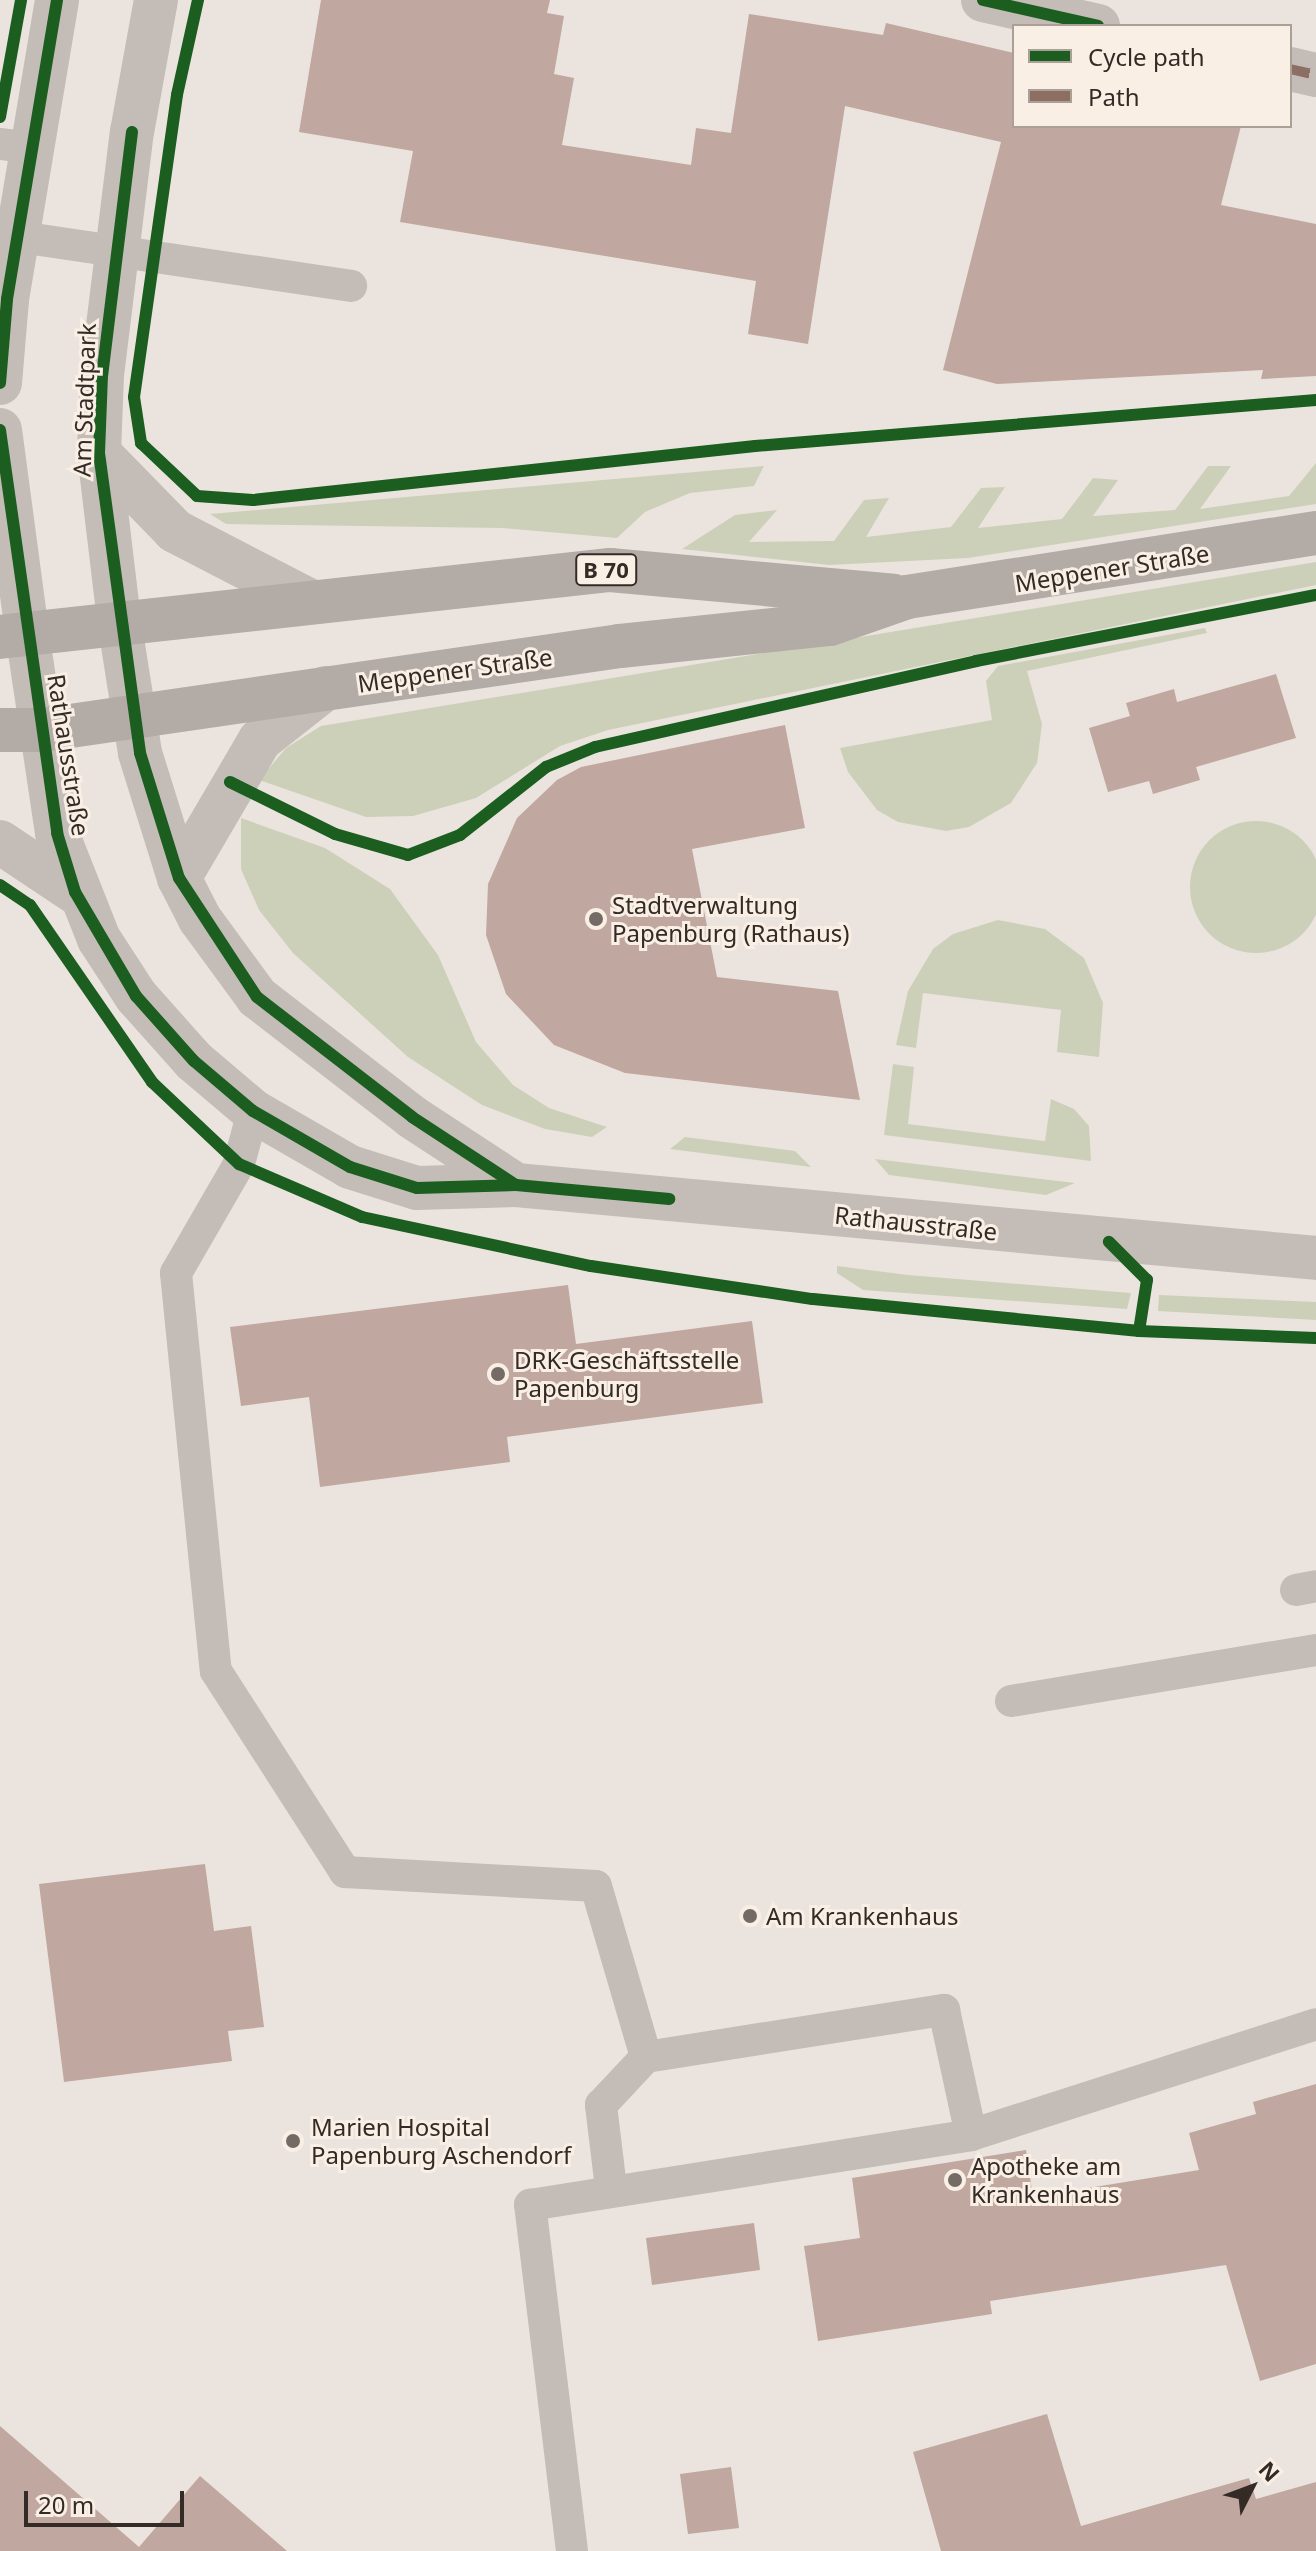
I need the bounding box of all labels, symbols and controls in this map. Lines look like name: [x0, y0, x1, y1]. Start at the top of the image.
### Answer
legend: [1012, 24, 1292, 128]
text: Cycle path: [1088, 40, 1205, 73]
text: Path: [1088, 80, 1139, 113]
street label: Am Stadtpark: [67, 323, 101, 477]
street label: Meppener Straße: [1013, 538, 1211, 598]
road number: B 70: [574, 552, 638, 588]
street label: Meppener Straße: [356, 642, 554, 698]
street label: Rathausstraße: [42, 672, 96, 838]
place label: Stadtverwaltung Papenburg (Rathaus): [612, 891, 849, 947]
marker: Stadtverwaltung Papenburg (Rathaus): [587, 910, 605, 928]
street label: Rathausstraße: [833, 1200, 999, 1246]
place label: DRK-Geschäftsstelle Papenburg: [514, 1346, 739, 1402]
marker: DRK-Geschäftsstelle Papenburg: [489, 1365, 507, 1383]
place label: Am Krankenhaus: [766, 1902, 958, 1930]
marker: Am Krankenhaus: [741, 1907, 759, 1925]
place label: Marien Hospital Papenburg Aschendorf: [311, 2113, 571, 2169]
marker: Marien Hospital Papenburg Aschendorf: [282, 2130, 304, 2152]
place label: Apotheke am Krankenhaus: [971, 2152, 1121, 2208]
marker: Apotheke am Krankenhaus: [946, 2171, 964, 2189]
north arrow: [1212, 2447, 1292, 2527]
text: N: [1253, 2454, 1287, 2488]
scale bar: [28, 2475, 188, 2525]
text: 20 m: [38, 2488, 94, 2521]

